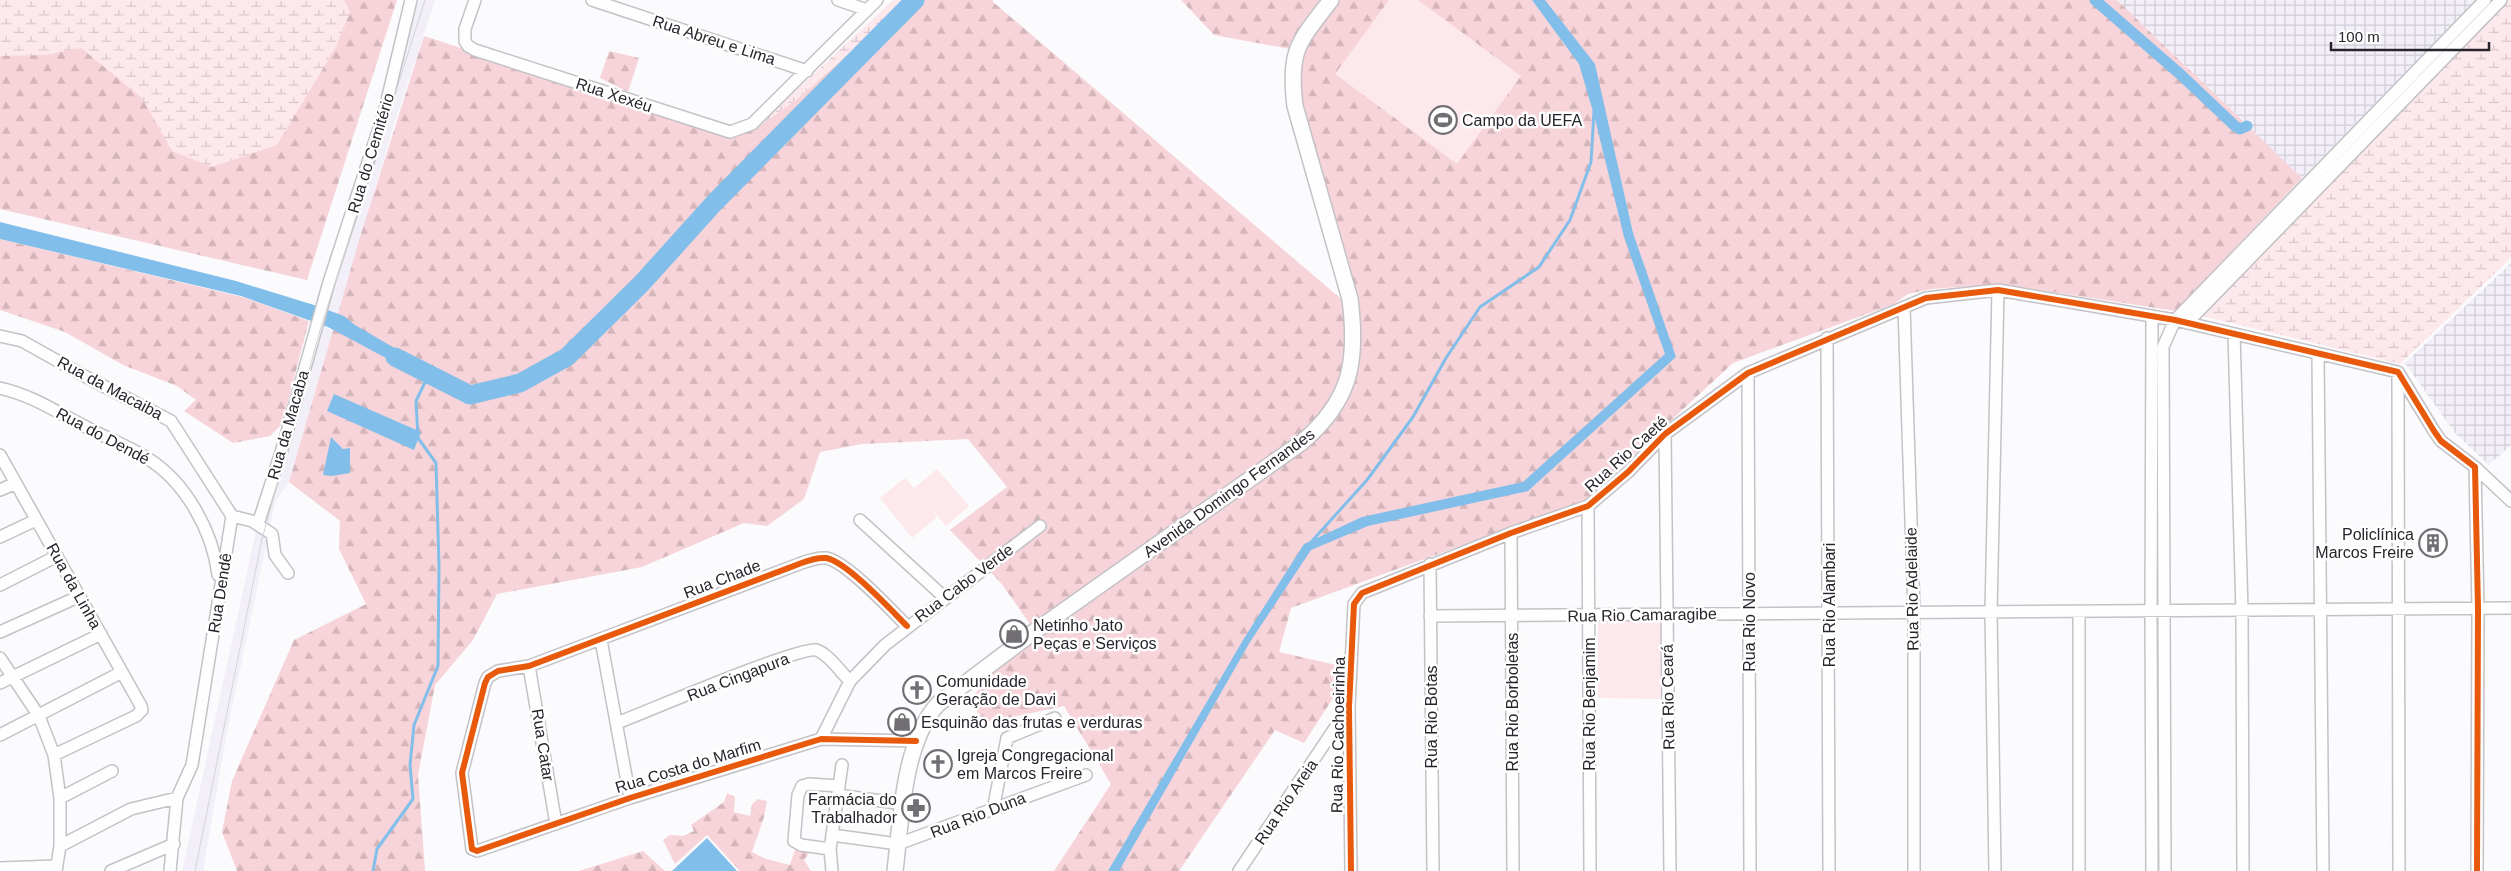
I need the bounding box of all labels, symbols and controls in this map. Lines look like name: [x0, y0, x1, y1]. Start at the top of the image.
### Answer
street label: Rua Abreu e Lima: [650, 12, 778, 68]
scale bar: [2331, 20, 2488, 52]
text: 100 m: [2338, 28, 2380, 45]
street label: Rua Xexéu: [574, 75, 654, 115]
street label: Rua do Cemitério: [345, 91, 397, 215]
sports icon: Campo da UEFA: [1428, 105, 1458, 135]
place label: Campo da UEFA: [1462, 112, 1582, 129]
street label: Rua da Macaiba: [55, 353, 166, 423]
street label: Rua da Macaba: [264, 368, 312, 482]
street label: Rua do Dendé: [53, 404, 153, 468]
street label: Rua Rio Caeté: [1581, 413, 1671, 495]
street label: Avenida Domingo Fernandes: [1140, 425, 1318, 561]
place label: Policlínica Marcos Freire: [2315, 526, 2414, 561]
street label: Rua Rio Adelaide: [1902, 527, 1922, 651]
building icon: Policlínica Marcos Freire: [2418, 528, 2448, 558]
street label: Rua da Linha: [43, 540, 105, 632]
street label: Rua Cabo Verde: [912, 541, 1016, 625]
street label: Rua Rio Alambari: [1821, 543, 1838, 667]
street label: Rua Dendê: [205, 552, 235, 634]
street label: Rua Chade: [681, 557, 763, 601]
street label: Rua Rio Novo: [1741, 572, 1758, 672]
street label: Rua Rio Camaragibe: [1567, 605, 1717, 625]
place label: Netinho Jato Peças e Serviços: [1033, 617, 1157, 652]
shop icon: Netinho Jato Peças e Serviços: [999, 619, 1029, 649]
street label: Rua Rio Borboletas: [1504, 633, 1521, 771]
street label: Rua Rio Benjamim: [1581, 637, 1598, 771]
street label: Rua Rio Ceará: [1659, 644, 1677, 750]
street label: Rua Cingapura: [685, 650, 791, 704]
street label: Rua Rio Cachoeirinha: [1328, 656, 1348, 813]
street label: Rua Rio Botas: [1423, 665, 1440, 769]
place label: Comunidade Geração de Davi: [936, 673, 1056, 708]
church icon: Comunidade Geração de Davi: [902, 675, 932, 705]
shop icon: Esquinão das frutas e verduras: [887, 707, 917, 737]
street label: Rua Catar: [529, 708, 557, 783]
place label: Esquinão das frutas e verduras: [921, 714, 1142, 731]
street label: Rua Costa do Marfim: [613, 736, 763, 796]
place label: Igreja Congregacional em Marcos Freire: [957, 747, 1114, 782]
church icon: Igreja Congregacional em Marcos Freire: [923, 749, 953, 779]
street label: Rua Rio Areia: [1251, 756, 1321, 848]
street label: Rua Rio Duna: [928, 789, 1028, 841]
place label: Farmácia do Trabalhador: [808, 791, 898, 826]
pharmacy icon: Farmácia do Trabalhador: [901, 793, 931, 823]

